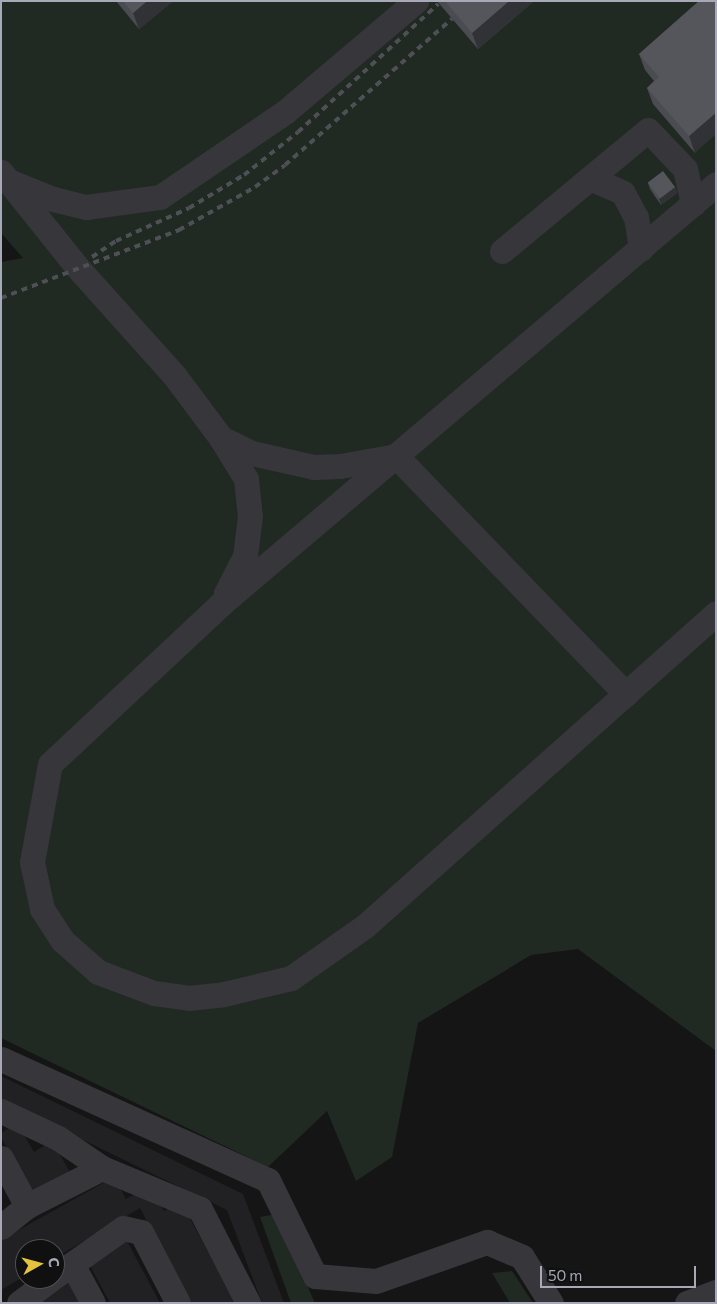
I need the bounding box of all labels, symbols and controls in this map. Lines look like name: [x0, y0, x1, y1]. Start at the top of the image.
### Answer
north arrow: [15, 1239, 65, 1289]
text: С: [45, 1256, 63, 1268]
scale bar: [542, 1256, 698, 1288]
text: 50 m: [548, 1266, 582, 1284]

